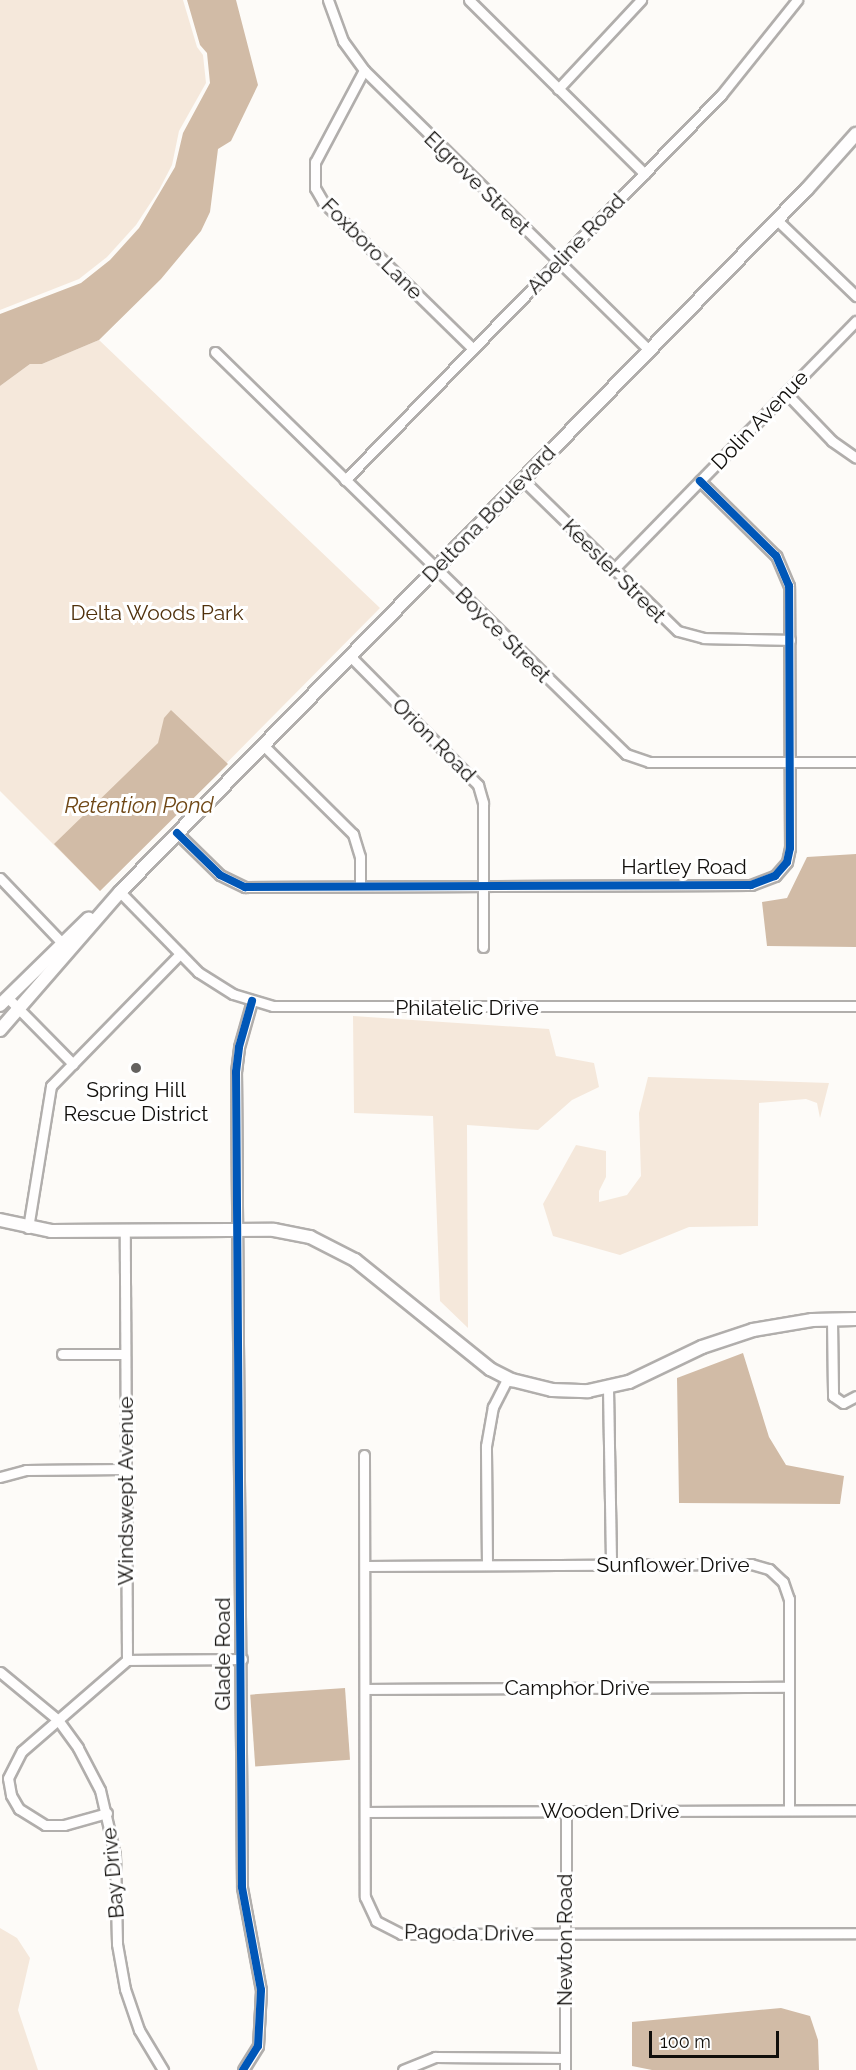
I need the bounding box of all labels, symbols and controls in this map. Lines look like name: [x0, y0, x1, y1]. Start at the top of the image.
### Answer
street label: Elgrove Street: [419, 126, 535, 240]
street label: Abeline Road: [522, 188, 630, 300]
street label: Foxboro Lane: [316, 193, 428, 305]
street label: Dolin Avenue: [706, 365, 814, 475]
street label: Deltona Boulevard: [417, 440, 561, 588]
street label: Keesler Street: [557, 514, 671, 628]
street label: Boyce Street: [450, 582, 556, 688]
park label: Delta Woods Park: [70, 600, 244, 626]
street label: Orion Road: [387, 693, 481, 787]
water label: Retention Pond: [64, 793, 214, 819]
street label: Hartley Road: [621, 854, 747, 880]
street label: Philatelic Drive: [395, 995, 539, 1021]
marker: Spring Hill Rescue District: [129, 1061, 143, 1075]
place label: Spring Hill Rescue District: [64, 1077, 208, 1127]
street label: Windswept Avenue: [113, 1396, 139, 1586]
street label: Sunflower Drive: [596, 1552, 750, 1578]
street label: Glade Road: [210, 1597, 236, 1711]
street label: Camphor Drive: [504, 1675, 650, 1701]
street label: Wooden Drive: [541, 1798, 679, 1824]
street label: Bay Drive: [96, 1826, 130, 1920]
street label: Newton Road: [552, 1874, 578, 2006]
street label: Pagoda Drive: [404, 1919, 534, 1947]
scale bar: [652, 2019, 782, 2057]
text: 100 m: [660, 2031, 711, 2052]

